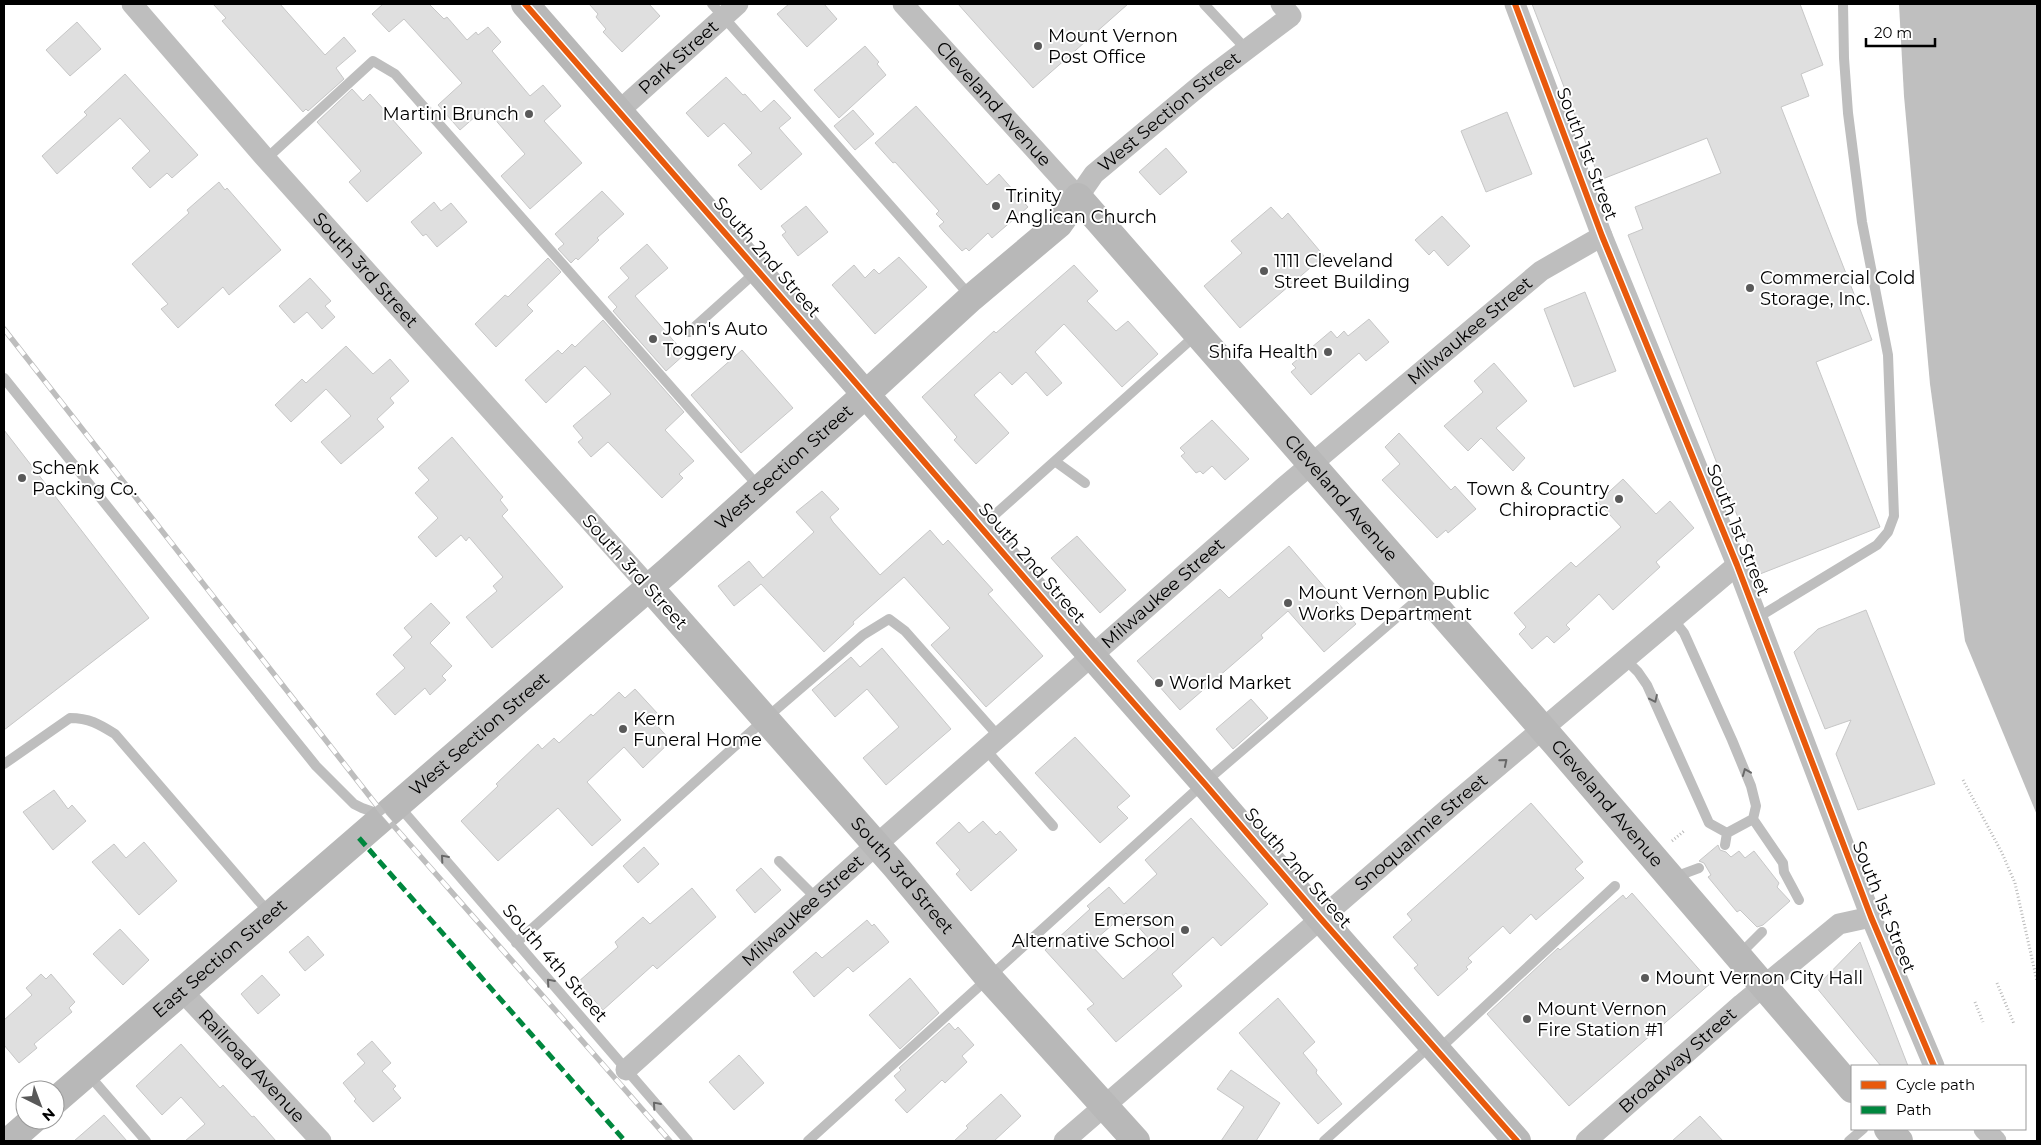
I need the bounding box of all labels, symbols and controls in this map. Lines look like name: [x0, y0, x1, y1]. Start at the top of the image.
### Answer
scale bar: [1866, 15, 1935, 47]
street label: Park Street: [634, 16, 723, 99]
text: 20 m: [1874, 23, 1912, 42]
place label: Mount Vernon Post Office: [1048, 25, 1178, 68]
street label: Cleveland Avenue: [931, 37, 1056, 171]
marker: Mount Vernon Post Office: [1032, 40, 1044, 52]
street label: West Section Street: [1094, 47, 1245, 177]
street label: South 1st Street: [1552, 85, 1622, 223]
place label: Martini Brunch: [383, 103, 519, 125]
marker: Martini Brunch: [523, 108, 535, 120]
place label: Trinity Anglican Church: [1006, 185, 1157, 228]
street label: South 2nd Street: [709, 192, 825, 322]
marker: Trinity Anglican Church: [990, 200, 1002, 212]
street label: South 3rd Street: [308, 208, 423, 332]
place label: 1111 Cleveland Street Building: [1274, 250, 1410, 293]
marker: 1111 Cleveland Street Building: [1258, 265, 1270, 277]
place label: Commercial Cold Storage, Inc.: [1760, 267, 1915, 310]
street label: Milwaukee Street: [1403, 272, 1537, 390]
marker: Commercial Cold Storage, Inc.: [1744, 282, 1756, 294]
place label: John's Auto Toggery: [662, 318, 768, 361]
marker: John's Auto Toggery: [647, 333, 659, 345]
place label: Shifa Health: [1209, 341, 1318, 363]
marker: Shifa Health: [1322, 346, 1334, 358]
street label: West Section Street: [710, 400, 858, 535]
street label: Cleveland Avenue: [1280, 430, 1402, 566]
place label: Schenk Packing Co.: [32, 457, 137, 500]
street label: South 1st Street: [1702, 461, 1774, 599]
marker: Schenk Packing Co.: [16, 472, 28, 484]
place label: Town & Country Chiropractic: [1467, 478, 1609, 521]
marker: Town & Country Chiropractic: [1613, 493, 1625, 505]
street label: South 2nd Street: [974, 498, 1090, 628]
street label: South 3rd Street: [578, 510, 692, 634]
street label: Milwaukee Street: [1097, 533, 1229, 653]
place label: Mount Vernon Public Works Department: [1298, 582, 1490, 625]
marker: Mount Vernon Public Works Department: [1282, 597, 1294, 609]
street label: West Section Street: [405, 668, 554, 800]
place label: World Market: [1169, 672, 1292, 694]
marker: World Market: [1153, 677, 1165, 689]
one-way arrow: [1647, 694, 1658, 703]
place label: Kern Funeral Home: [633, 708, 762, 751]
marker: Kern Funeral Home: [617, 723, 629, 735]
street label: Cleveland Avenue: [1546, 735, 1668, 872]
one-way arrow: [1499, 759, 1508, 768]
one-way arrow: [1741, 768, 1752, 777]
street label: Snoqualmie Street: [1350, 769, 1492, 895]
street label: South 2nd Street: [1240, 803, 1356, 933]
street label: South 3rd Street: [846, 812, 958, 939]
street label: South 1st Street: [1848, 838, 1920, 976]
street label: Milwaukee Street: [737, 850, 868, 971]
one-way arrow: [441, 855, 450, 864]
street label: East Section Street: [148, 894, 292, 1022]
street label: South 4th Street: [498, 899, 612, 1027]
place label: Emerson Alternative School: [1012, 909, 1175, 952]
marker: Emerson Alternative School: [1179, 924, 1191, 936]
place label: Mount Vernon City Hall: [1655, 967, 1863, 989]
marker: Mount Vernon City Hall: [1639, 972, 1651, 984]
one-way arrow: [546, 978, 555, 987]
place label: Mount Vernon Fire Station #1: [1537, 998, 1667, 1041]
street label: Broadway Street: [1614, 1003, 1741, 1118]
street label: Railroad Avenue: [194, 1005, 310, 1128]
marker: Mount Vernon Fire Station #1: [1521, 1013, 1533, 1025]
legend: [1851, 1065, 2026, 1130]
text: Cycle path: [1896, 1075, 1975, 1094]
north arrow: [15, 1080, 65, 1130]
text: Path: [1896, 1100, 1932, 1119]
one-way arrow: [653, 1101, 662, 1110]
text: N: [38, 1104, 59, 1125]

